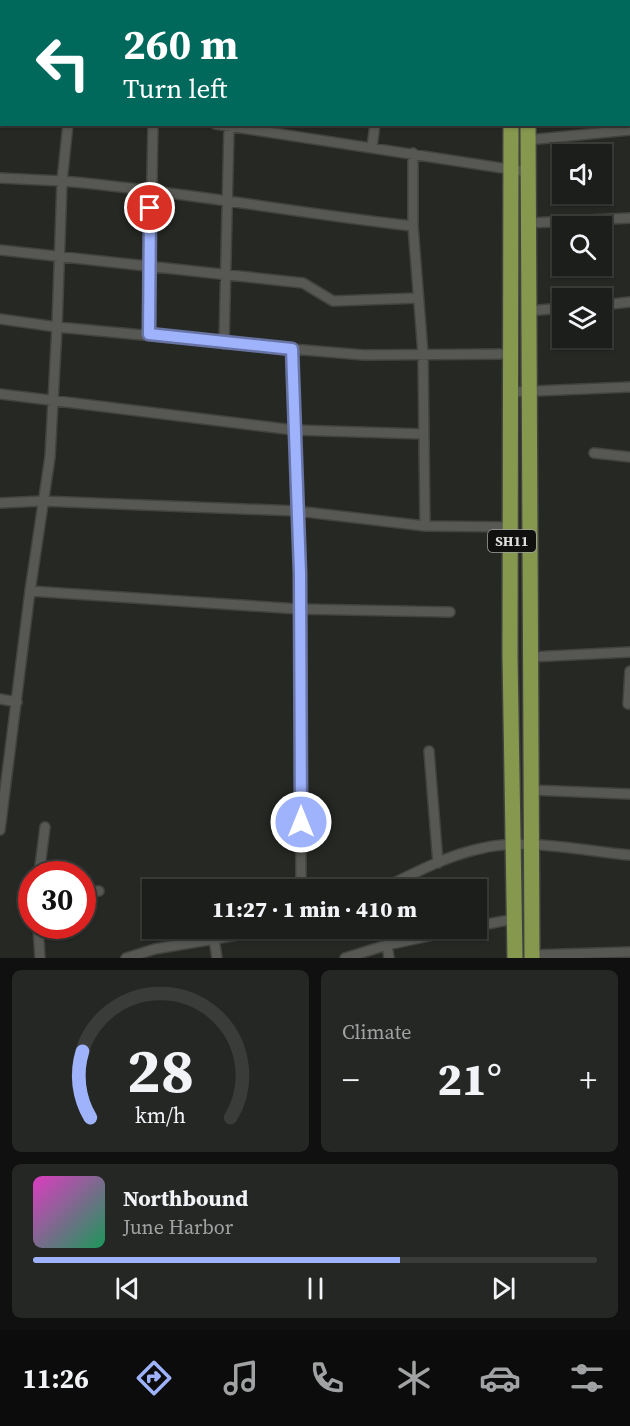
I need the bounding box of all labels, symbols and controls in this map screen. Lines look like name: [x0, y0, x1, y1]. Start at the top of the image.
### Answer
text: 260 m: [123, 15, 238, 73]
icon: left: [24, 24, 102, 102]
text: Turn left: [123, 70, 227, 107]
map controls: [552, 144, 612, 348]
button: sound: [552, 144, 612, 204]
pin: [124, 182, 175, 233]
icon: arrive: [133, 191, 166, 224]
button: search: [552, 216, 612, 276]
button: layers: [552, 288, 612, 348]
road number: SH11: [488, 530, 536, 552]
position arrow: [269, 790, 333, 854]
speed limit sign: 30: [18, 861, 96, 939]
text: 11:27 · 1 min · 410 m: [212, 894, 417, 924]
text: Climate: [342, 1018, 411, 1046]
text: 28: [127, 1027, 194, 1113]
text: 21°: [437, 1048, 502, 1110]
text: −: [342, 1057, 360, 1102]
text: +: [579, 1057, 597, 1102]
text: km/h: [135, 1101, 186, 1130]
text: Northbound: [123, 1183, 248, 1213]
text: June Harbor: [123, 1213, 233, 1241]
icon: previous: [111, 1272, 144, 1305]
icon: pause: [299, 1272, 332, 1305]
icon: next: [487, 1272, 520, 1305]
icon: directions: [133, 1357, 175, 1399]
icon: music: [220, 1357, 262, 1399]
icon: phone: [306, 1357, 348, 1399]
icon: climate: [393, 1357, 435, 1399]
icon: car: [479, 1357, 521, 1399]
icon: filters: [566, 1357, 608, 1399]
text: 11:26: [22, 1360, 89, 1397]

